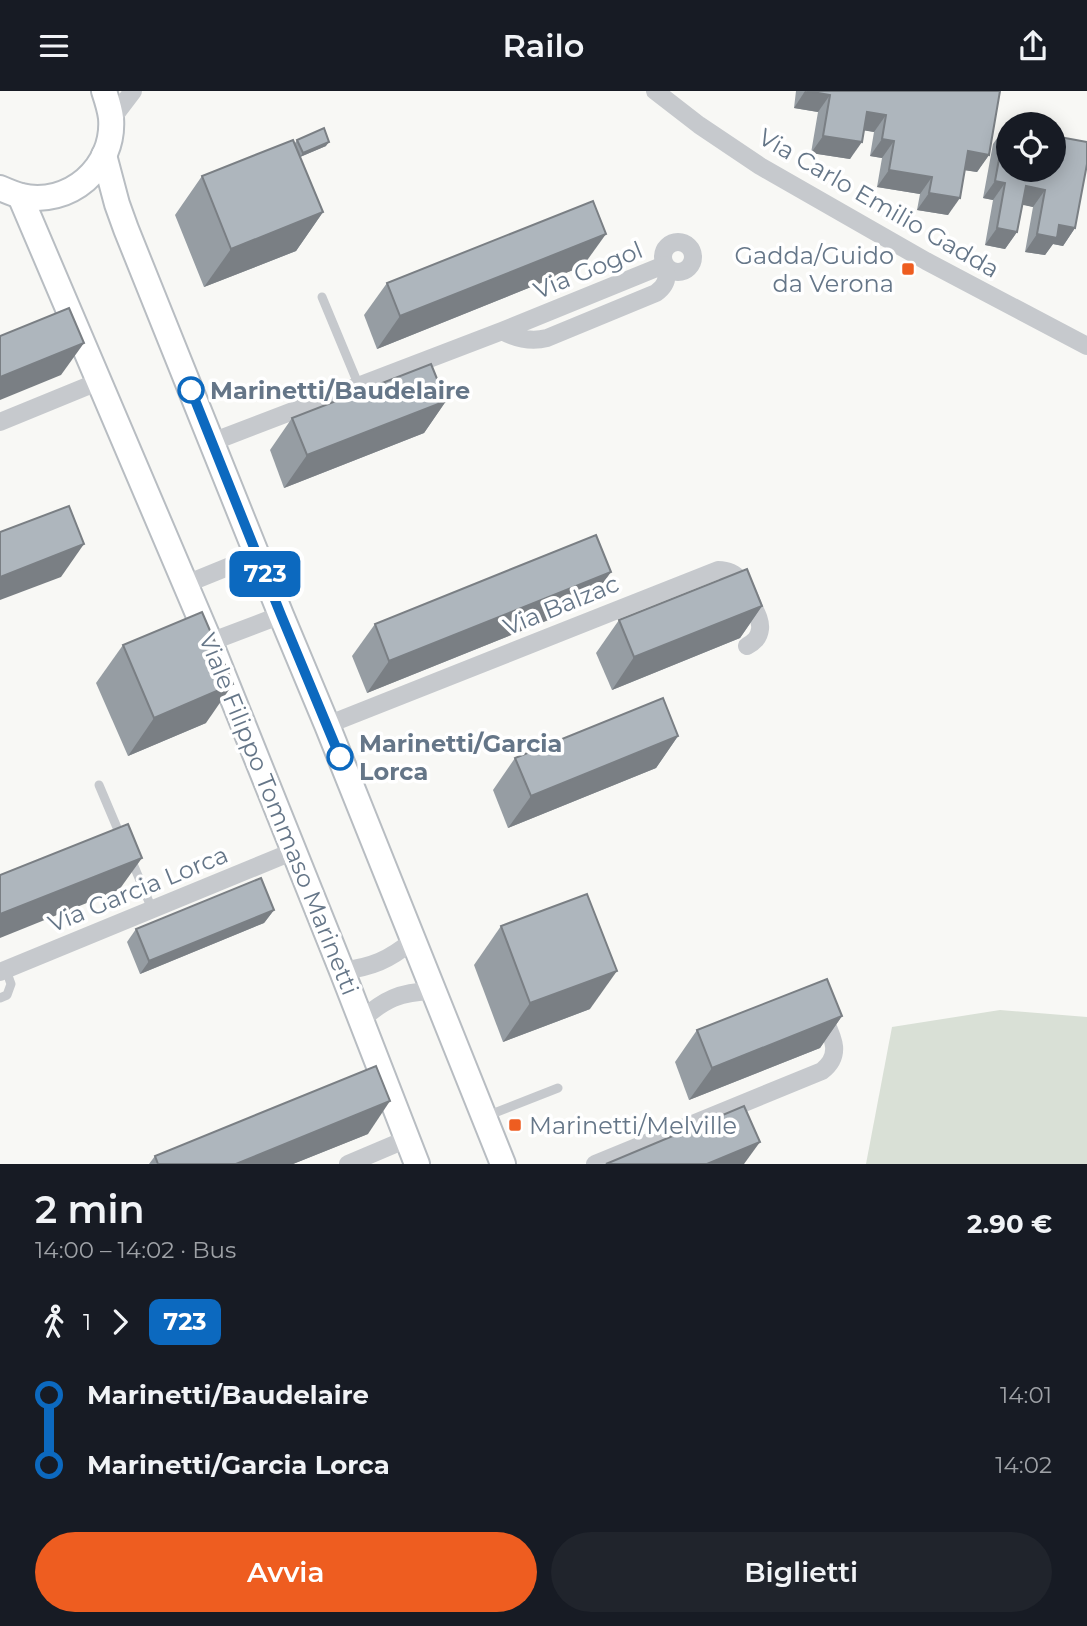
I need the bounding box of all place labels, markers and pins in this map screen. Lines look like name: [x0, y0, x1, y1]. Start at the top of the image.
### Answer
place label: Gadda/Guido da Verona: [735, 241, 894, 298]
marker: Gadda/Guido da Verona: [900, 261, 916, 277]
place label: Marinetti/Baudelaire: [210, 376, 470, 405]
marker: Marinetti/Baudelaire: [178, 377, 204, 403]
place label: Marinetti/Garcia Lorca: [359, 729, 562, 786]
marker: Marinetti/Garcia Lorca: [327, 744, 353, 770]
place label: Marinetti/Melville: [529, 1111, 737, 1140]
marker: Marinetti/Melville: [507, 1117, 523, 1133]

